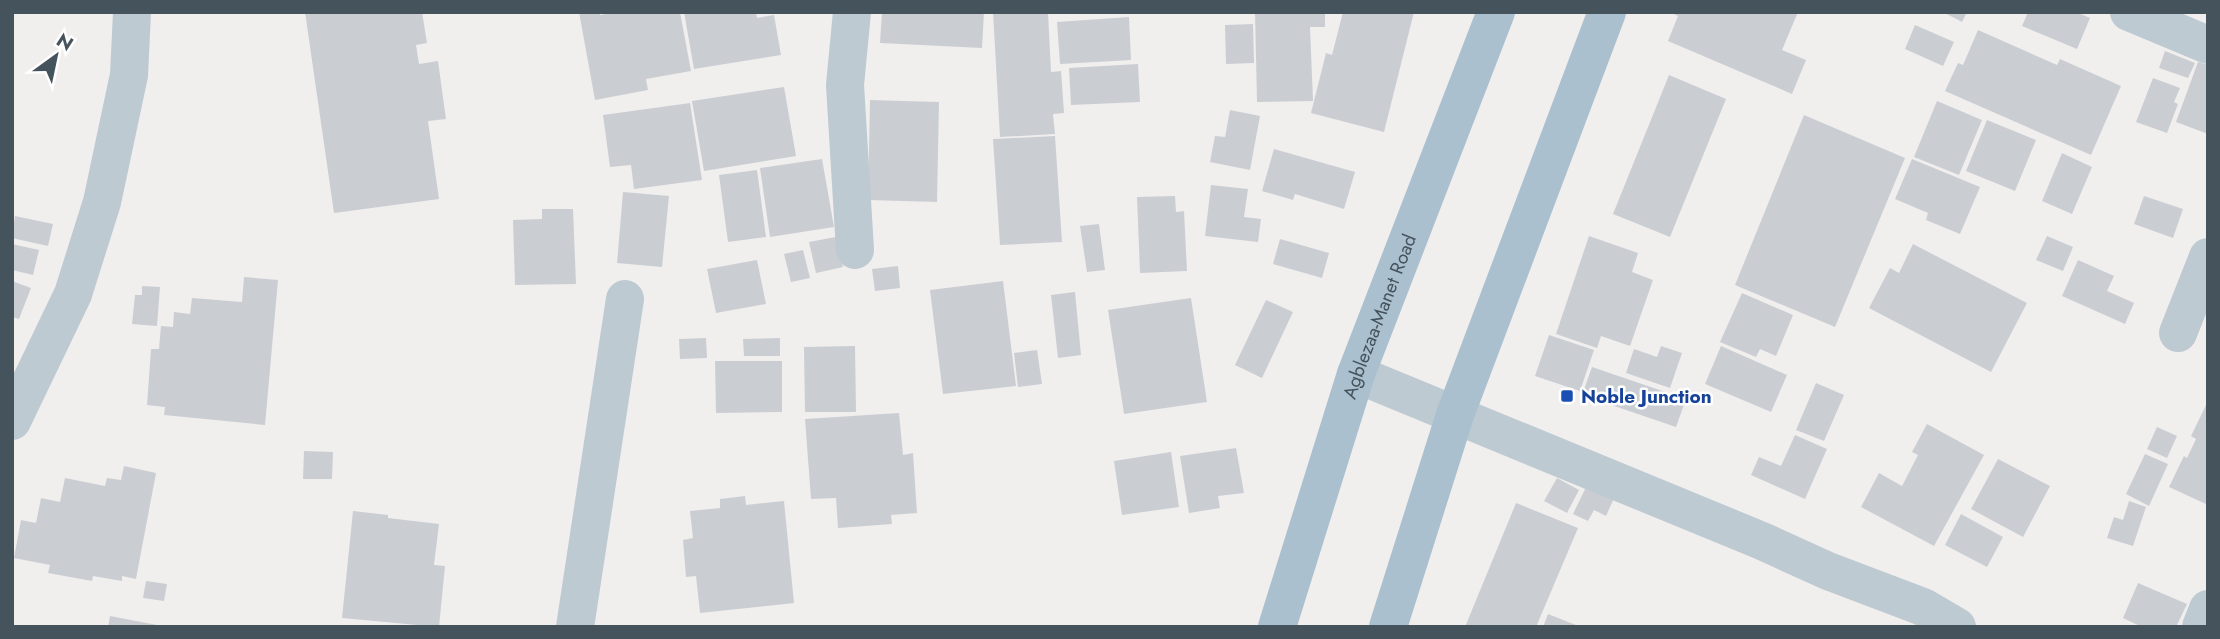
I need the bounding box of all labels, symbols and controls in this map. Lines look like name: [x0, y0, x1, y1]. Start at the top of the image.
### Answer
north arrow: [21, 21, 91, 91]
text: N: [51, 27, 79, 58]
street label: Agblezaa-Manet Road: [1336, 230, 1422, 402]
place label: Noble Junction: [1581, 383, 1712, 410]
marker: Noble Junction: [1559, 388, 1575, 404]

